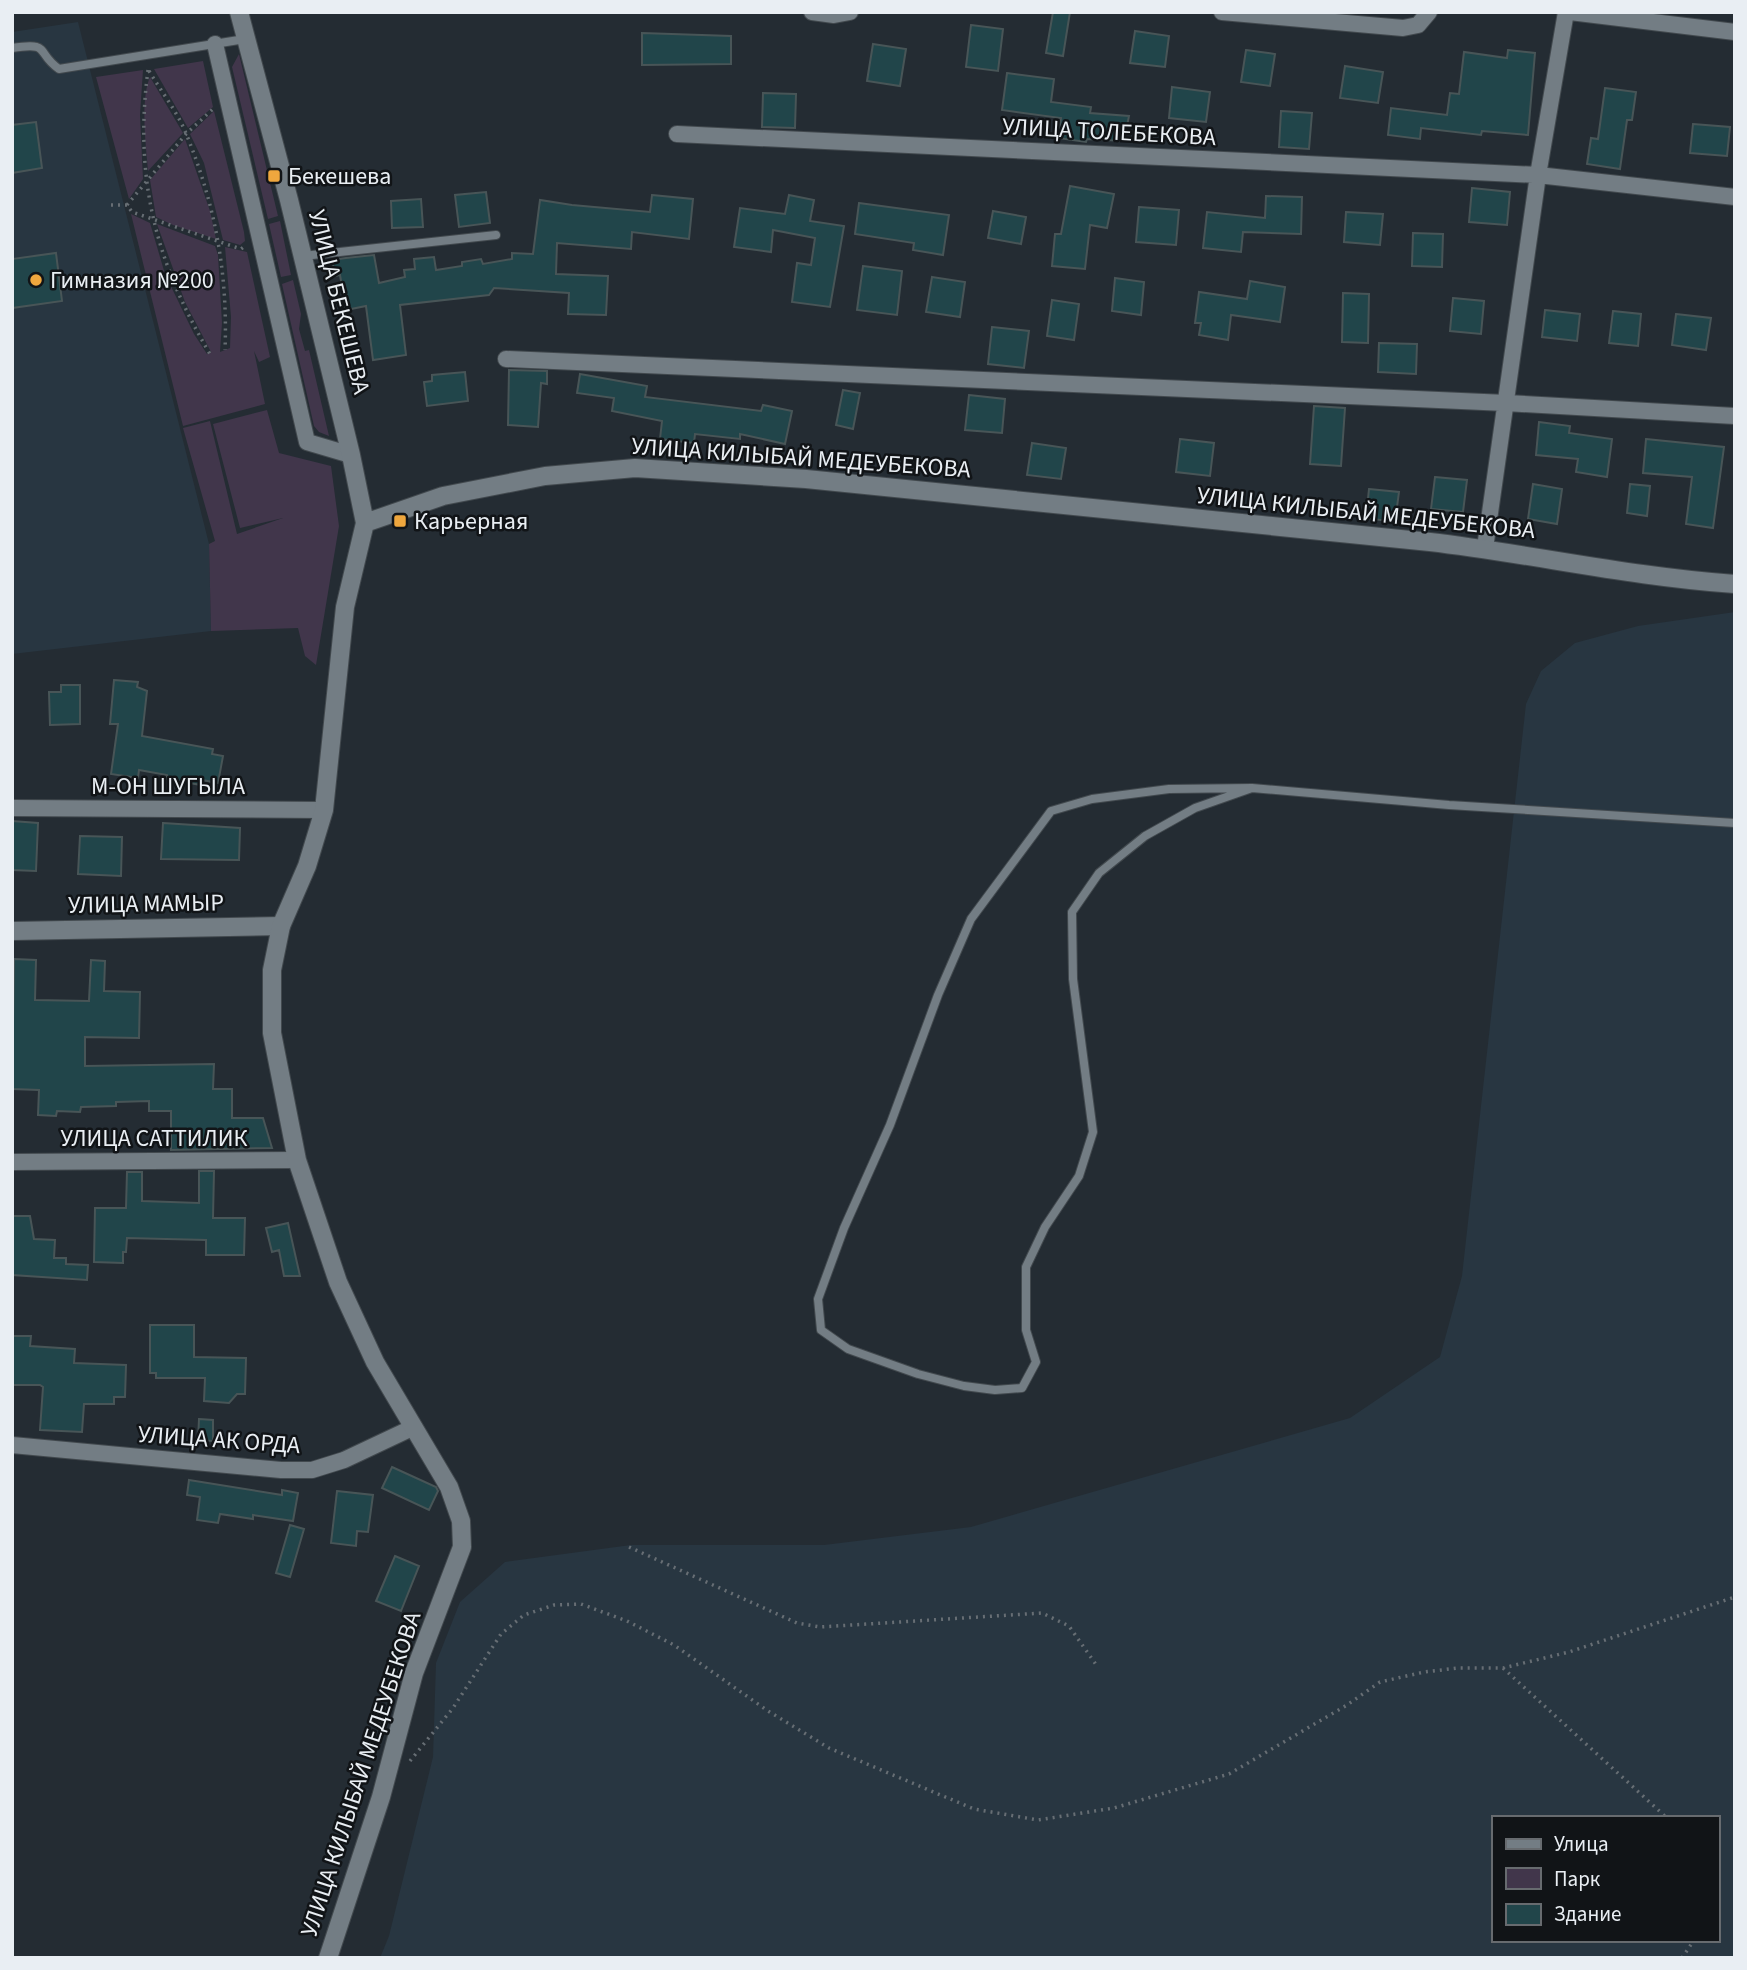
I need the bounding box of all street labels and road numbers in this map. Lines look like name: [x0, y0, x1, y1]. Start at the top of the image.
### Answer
street label: УЛИЦА ТОЛЕБЕКОВА: [1001, 109, 1217, 155]
street label: УЛИЦА БЕКЕШЕВА: [299, 206, 379, 398]
street label: УЛИЦА КИЛЫБАЙ МЕДЕУБЕКОВА: [630, 429, 972, 487]
street label: УЛИЦА КИЛЫБАЙ МЕДЕУБЕКОВА: [1195, 478, 1537, 548]
street label: М-ОН ШУГЫЛА: [91, 769, 245, 804]
street label: УЛИЦА МАМЫР: [68, 885, 224, 923]
street label: УЛИЦА САТТИЛИК: [61, 1121, 247, 1156]
street label: УЛИЦА АК ОРДА: [137, 1417, 301, 1463]
street label: УЛИЦА КИЛЫБАЙ МЕДЕУБЕКОВА: [292, 1607, 430, 1941]

